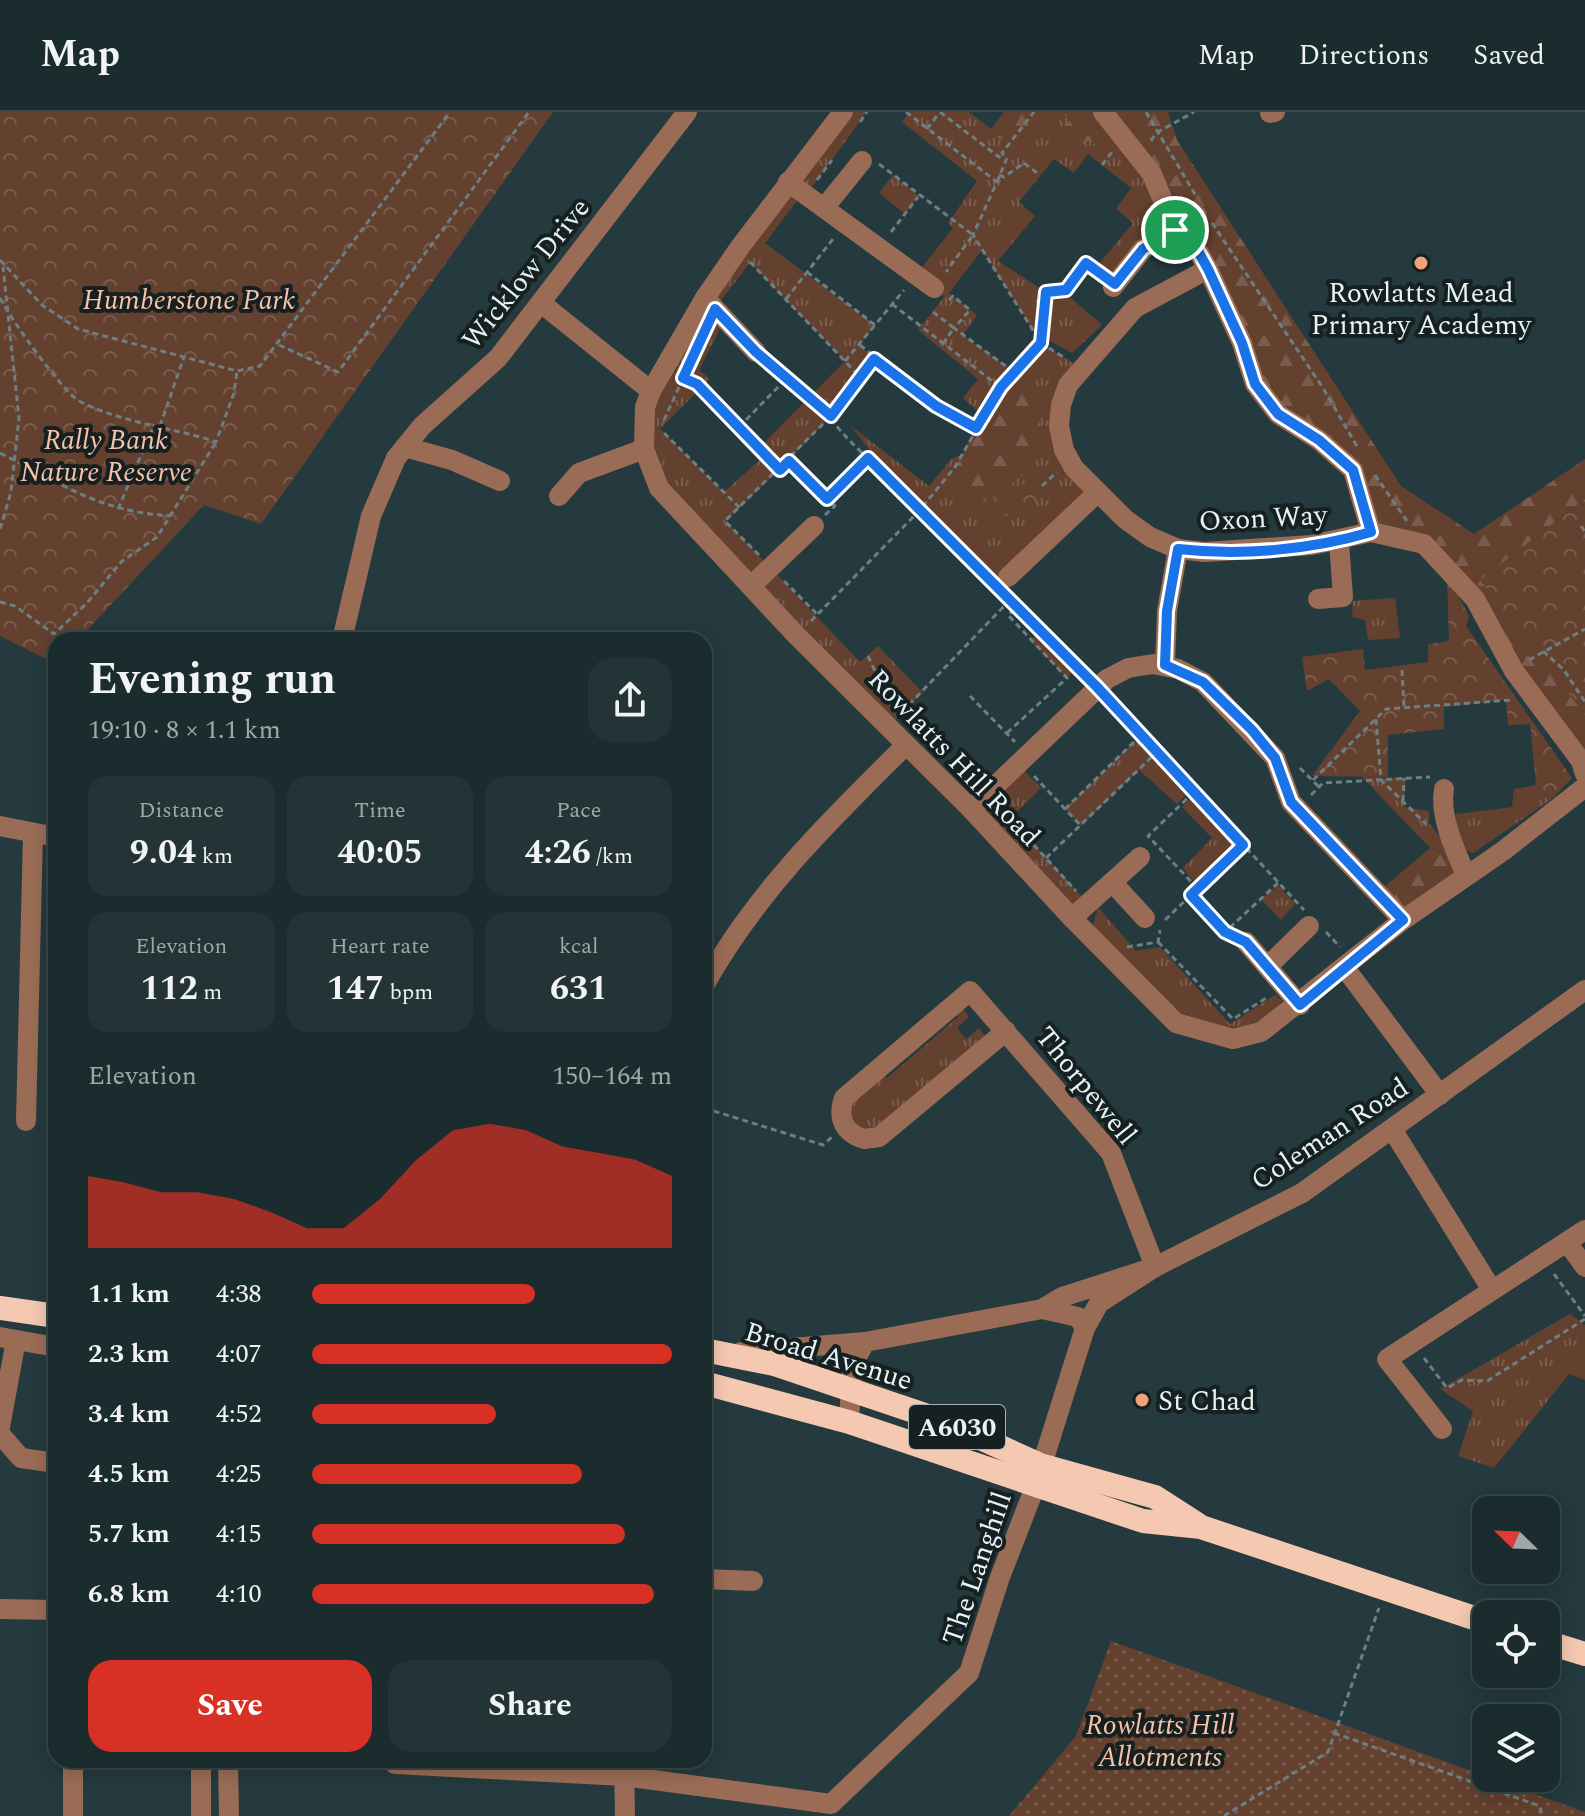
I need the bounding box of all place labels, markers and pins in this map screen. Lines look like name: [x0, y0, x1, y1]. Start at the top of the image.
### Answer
pin: [1141, 196, 1209, 264]
marker: Rowlatts Mead Primary Academy: [1412, 254, 1430, 272]
place label: Rowlatts Mead Primary Academy: [1311, 272, 1533, 347]
place label: St Chad: [1158, 1380, 1256, 1423]
marker: St Chad: [1133, 1391, 1151, 1409]

